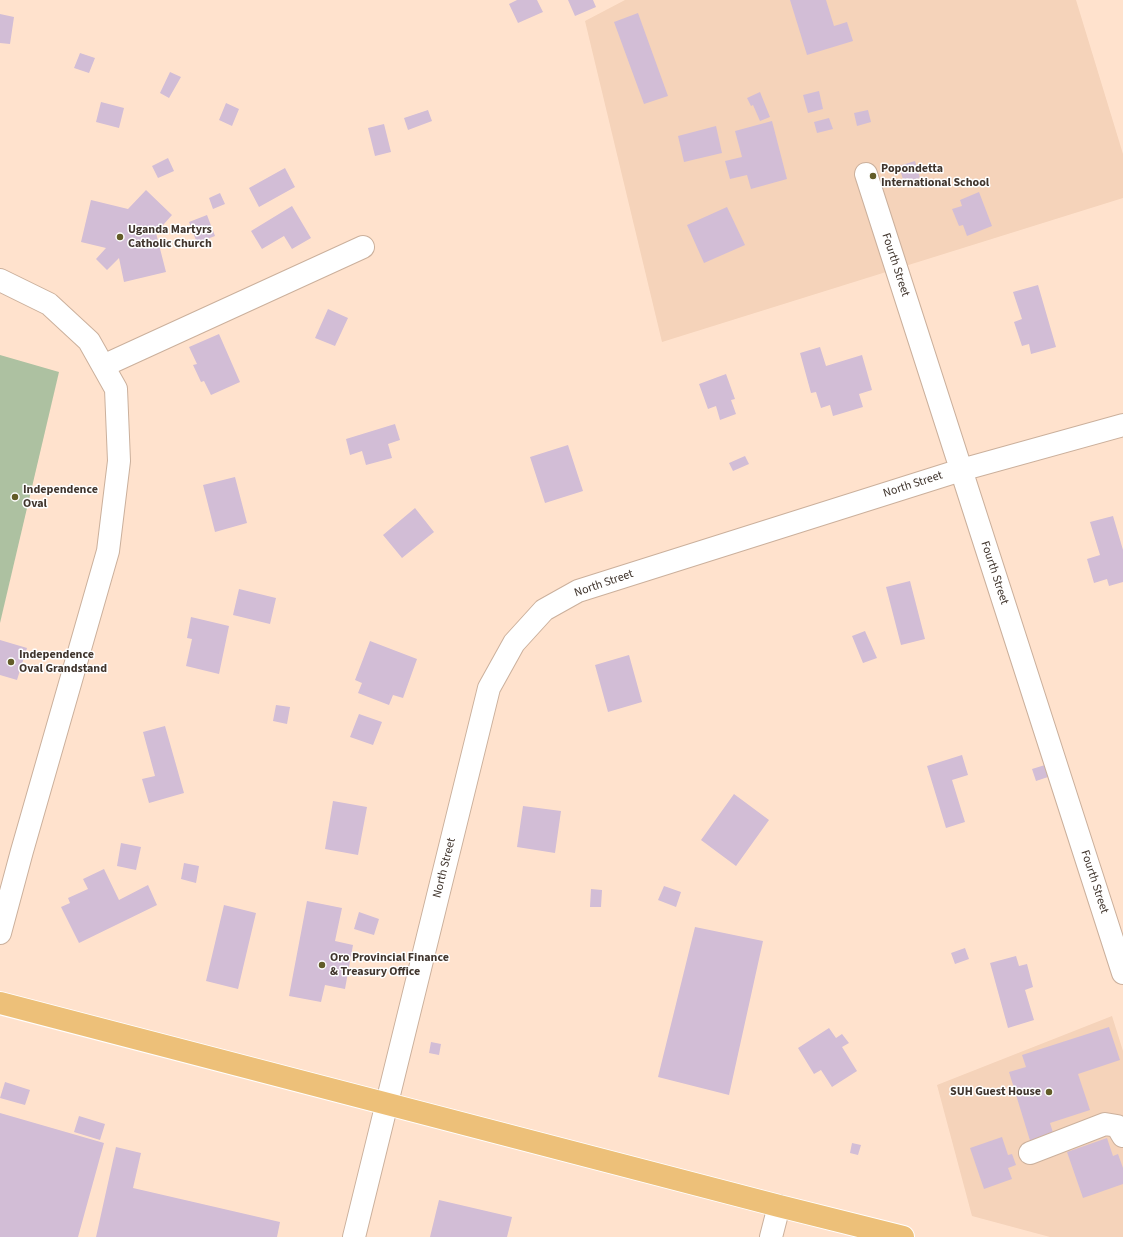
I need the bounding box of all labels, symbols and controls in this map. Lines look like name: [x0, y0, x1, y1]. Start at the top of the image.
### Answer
place label: Popondetta International School: [881, 162, 989, 190]
marker: Popondetta International School: [868, 171, 878, 181]
place label: Uganda Martyrs Catholic Church: [128, 223, 212, 251]
street label: Fourth Street: [878, 231, 912, 299]
marker: Uganda Martyrs Catholic Church: [115, 232, 125, 242]
street label: North Street: [882, 469, 944, 501]
place label: Independence Oval: [23, 483, 98, 511]
marker: Independence Oval: [10, 492, 20, 502]
street label: Fourth Street: [977, 539, 1011, 607]
street label: North Street: [573, 567, 635, 601]
place label: Independence Oval Grandstand: [19, 648, 107, 676]
marker: Independence Oval Grandstand: [6, 657, 16, 667]
street label: North Street: [431, 836, 459, 900]
street label: Fourth Street: [1077, 848, 1111, 916]
place label: Oro Provincial Finance & Treasury Office: [330, 951, 449, 979]
marker: Oro Provincial Finance & Treasury Office: [317, 960, 327, 970]
place label: SUH Guest House: [950, 1085, 1041, 1099]
marker: SUH Guest House: [1044, 1087, 1054, 1097]

